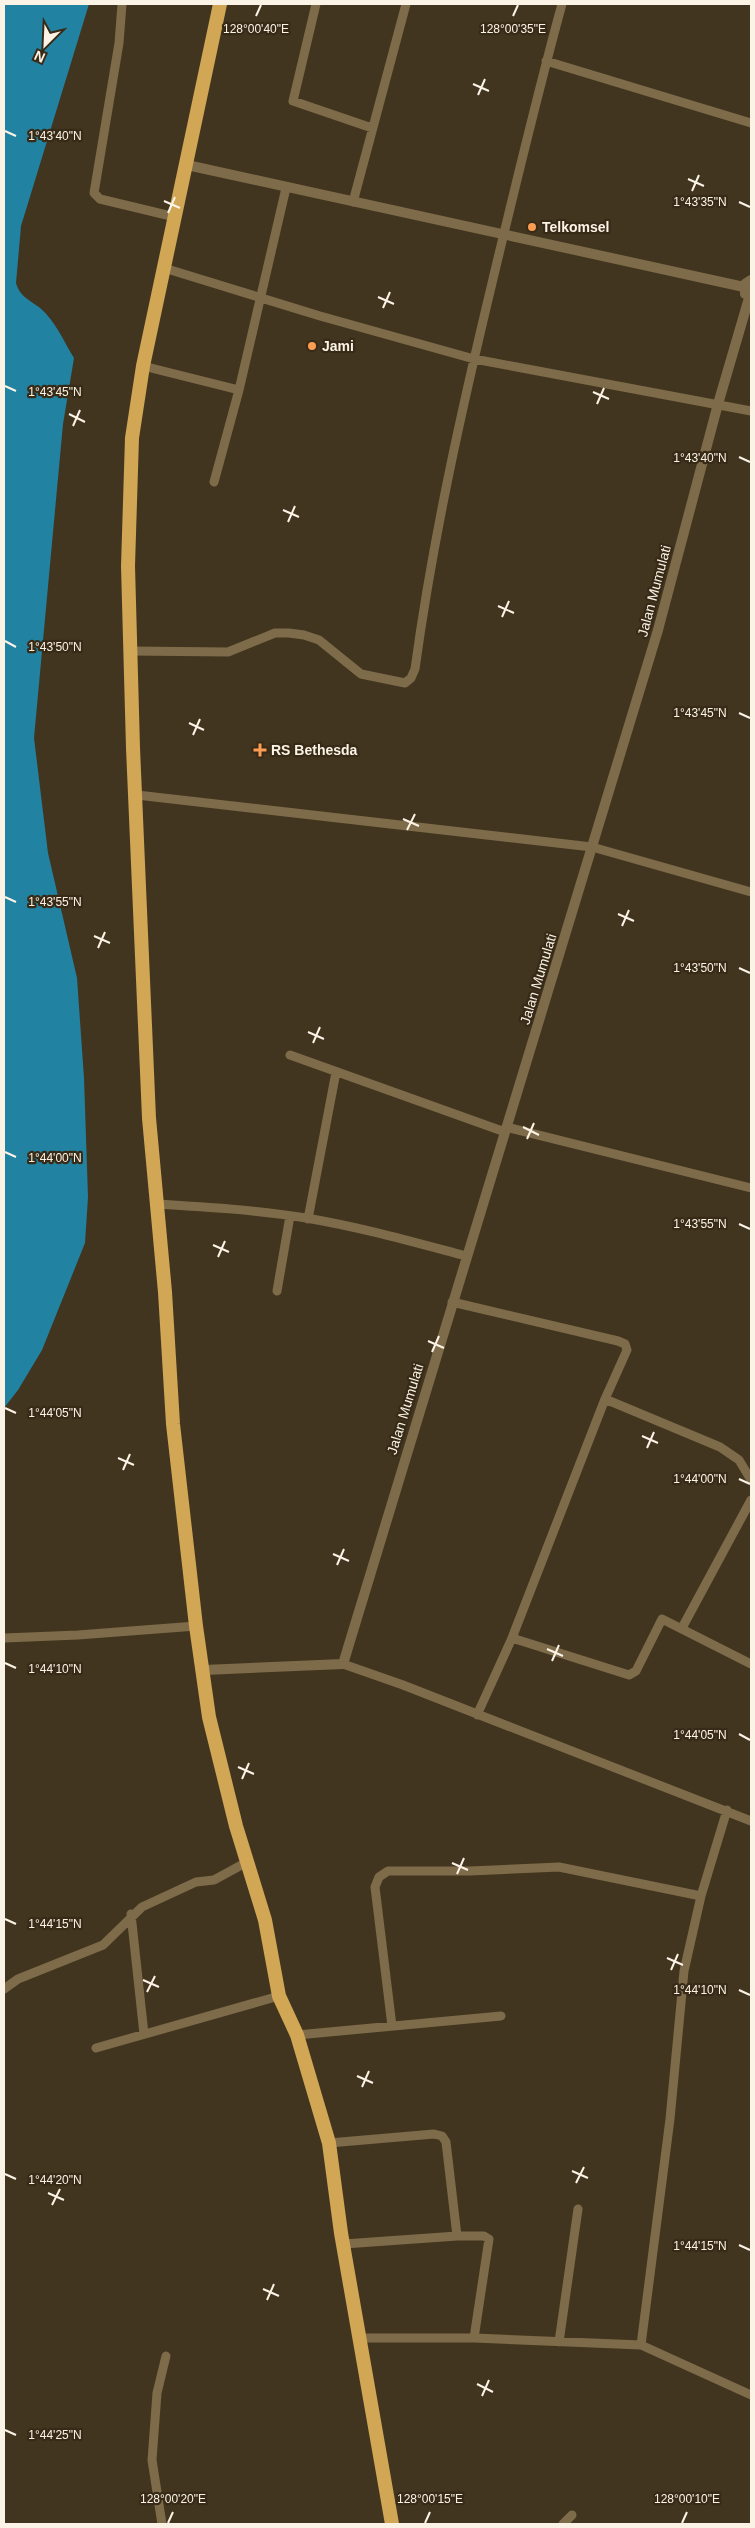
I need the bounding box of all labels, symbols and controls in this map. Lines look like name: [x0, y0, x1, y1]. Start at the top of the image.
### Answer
north arrow: [20, 20, 70, 70]
text: 128°00'40"E: [223, 22, 289, 36]
text: 128°00'35"E: [480, 22, 546, 36]
text: N: [32, 48, 48, 66]
text: 1°43'40"N: [28, 129, 82, 143]
text: 1°43'35"N: [673, 195, 727, 209]
place label: Telkomsel: [542, 219, 609, 235]
marker: Telkomsel: [526, 221, 538, 233]
place label: Jami: [322, 338, 354, 354]
marker: Jami: [306, 340, 318, 352]
text: 1°43'45"N: [28, 385, 82, 399]
text: 1°43'40"N: [673, 451, 727, 465]
street label: Jalan Mumulati: [634, 543, 674, 639]
text: 1°43'50"N: [28, 640, 82, 654]
text: 1°43'45"N: [673, 706, 727, 720]
place label: RS Bethesda: [271, 742, 358, 758]
marker: RS Bethesda: [253, 743, 267, 757]
text: 1°43'55"N: [28, 895, 82, 909]
street label: Jalan Mumulati: [517, 932, 559, 1026]
text: 1°43'50"N: [673, 961, 727, 975]
text: 1°44'00"N: [28, 1151, 82, 1165]
text: 1°43'55"N: [673, 1217, 727, 1231]
street label: Jalan Mumulati: [384, 1362, 426, 1456]
text: 1°44'05"N: [28, 1406, 82, 1420]
text: 1°44'00"N: [673, 1472, 727, 1486]
text: 1°44'10"N: [28, 1662, 82, 1676]
text: 1°44'05"N: [673, 1728, 727, 1742]
text: 1°44'15"N: [28, 1917, 82, 1931]
text: 1°44'10"N: [673, 1983, 727, 1997]
text: 1°44'20"N: [28, 2173, 82, 2187]
text: 1°44'15"N: [673, 2239, 727, 2253]
text: 1°44'25"N: [28, 2428, 82, 2442]
text: 128°00'20"E: [140, 2492, 206, 2506]
text: 128°00'15"E: [397, 2492, 463, 2506]
text: 128°00'10"E: [654, 2492, 720, 2506]

